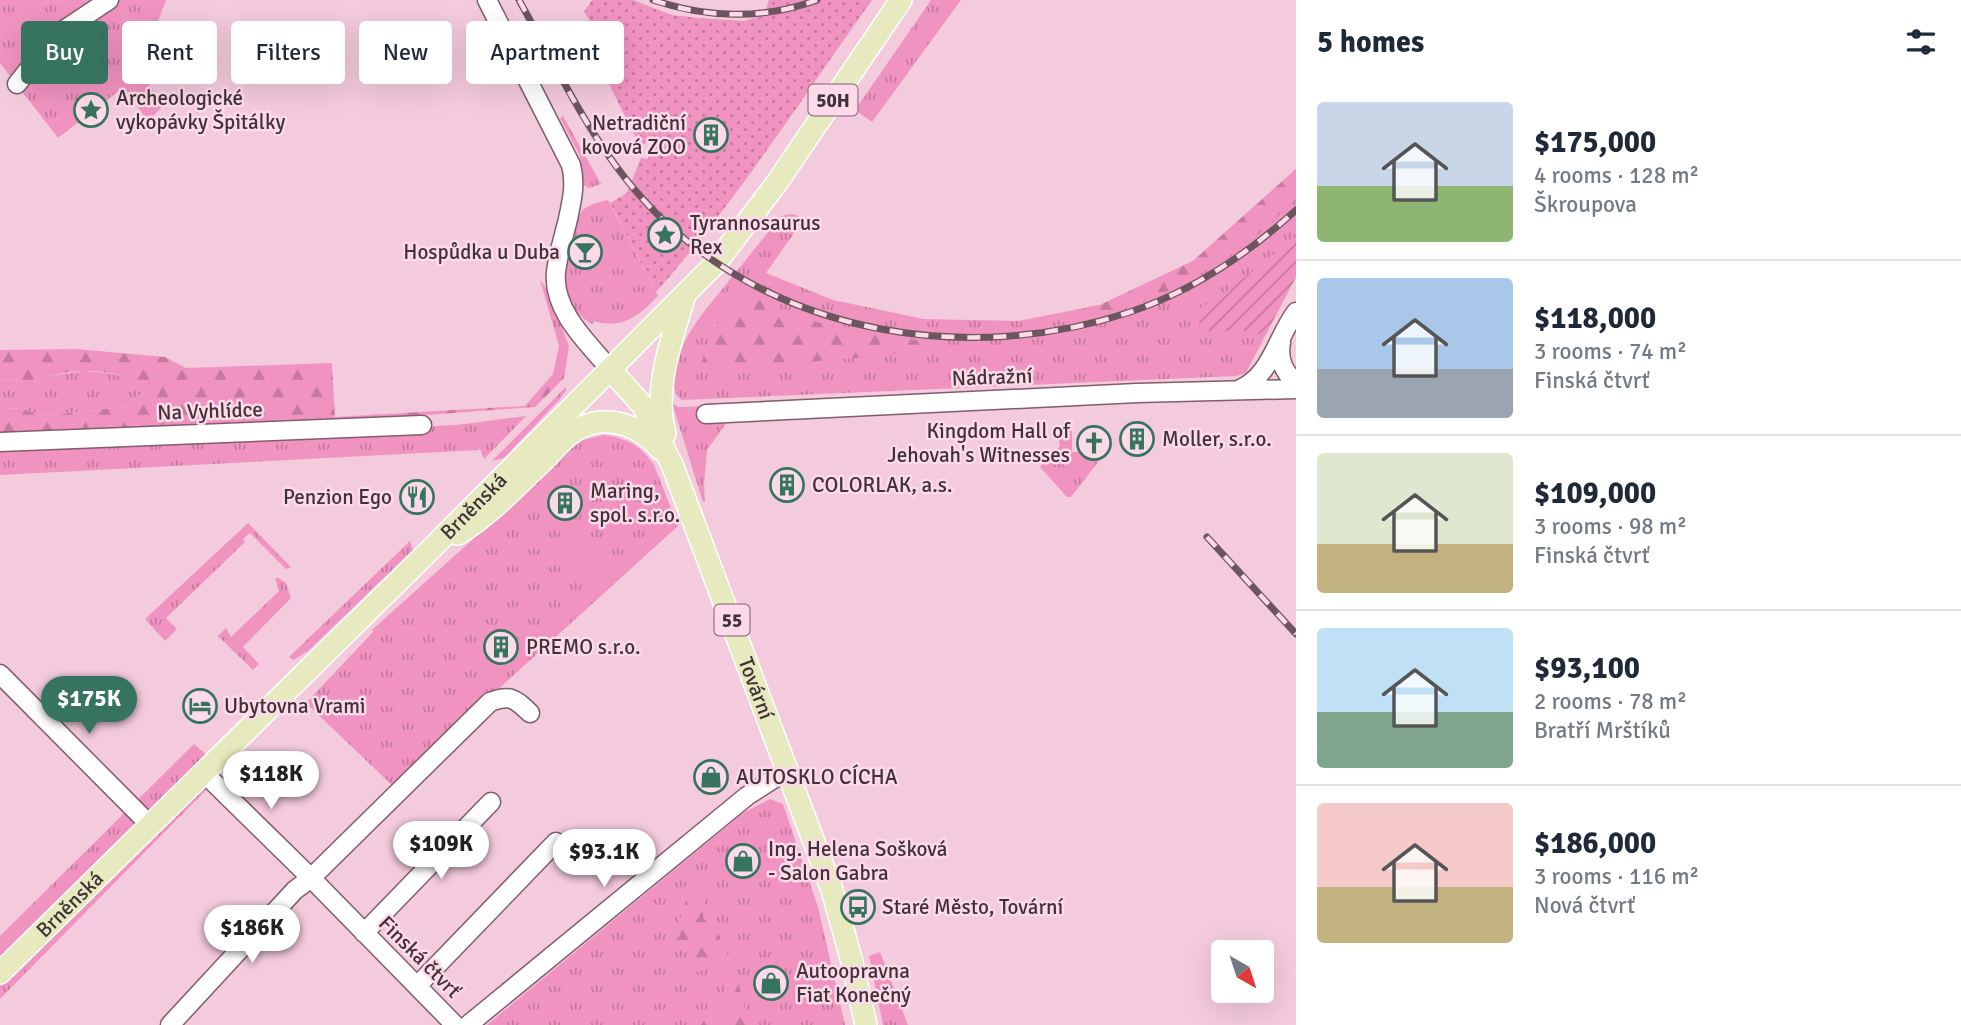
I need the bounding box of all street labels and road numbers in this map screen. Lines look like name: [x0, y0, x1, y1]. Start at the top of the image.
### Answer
road number: 50H: [808, 85, 858, 116]
street label: Nádražní: [951, 363, 1033, 391]
street label: Na Vyhlídce: [157, 396, 263, 426]
street label: Brněnská: [435, 467, 512, 545]
road number: 55: [714, 604, 750, 636]
street label: Tovární: [733, 654, 780, 723]
street label: Brněnská: [31, 866, 109, 943]
street label: Finská čtvrť: [373, 910, 467, 1004]

